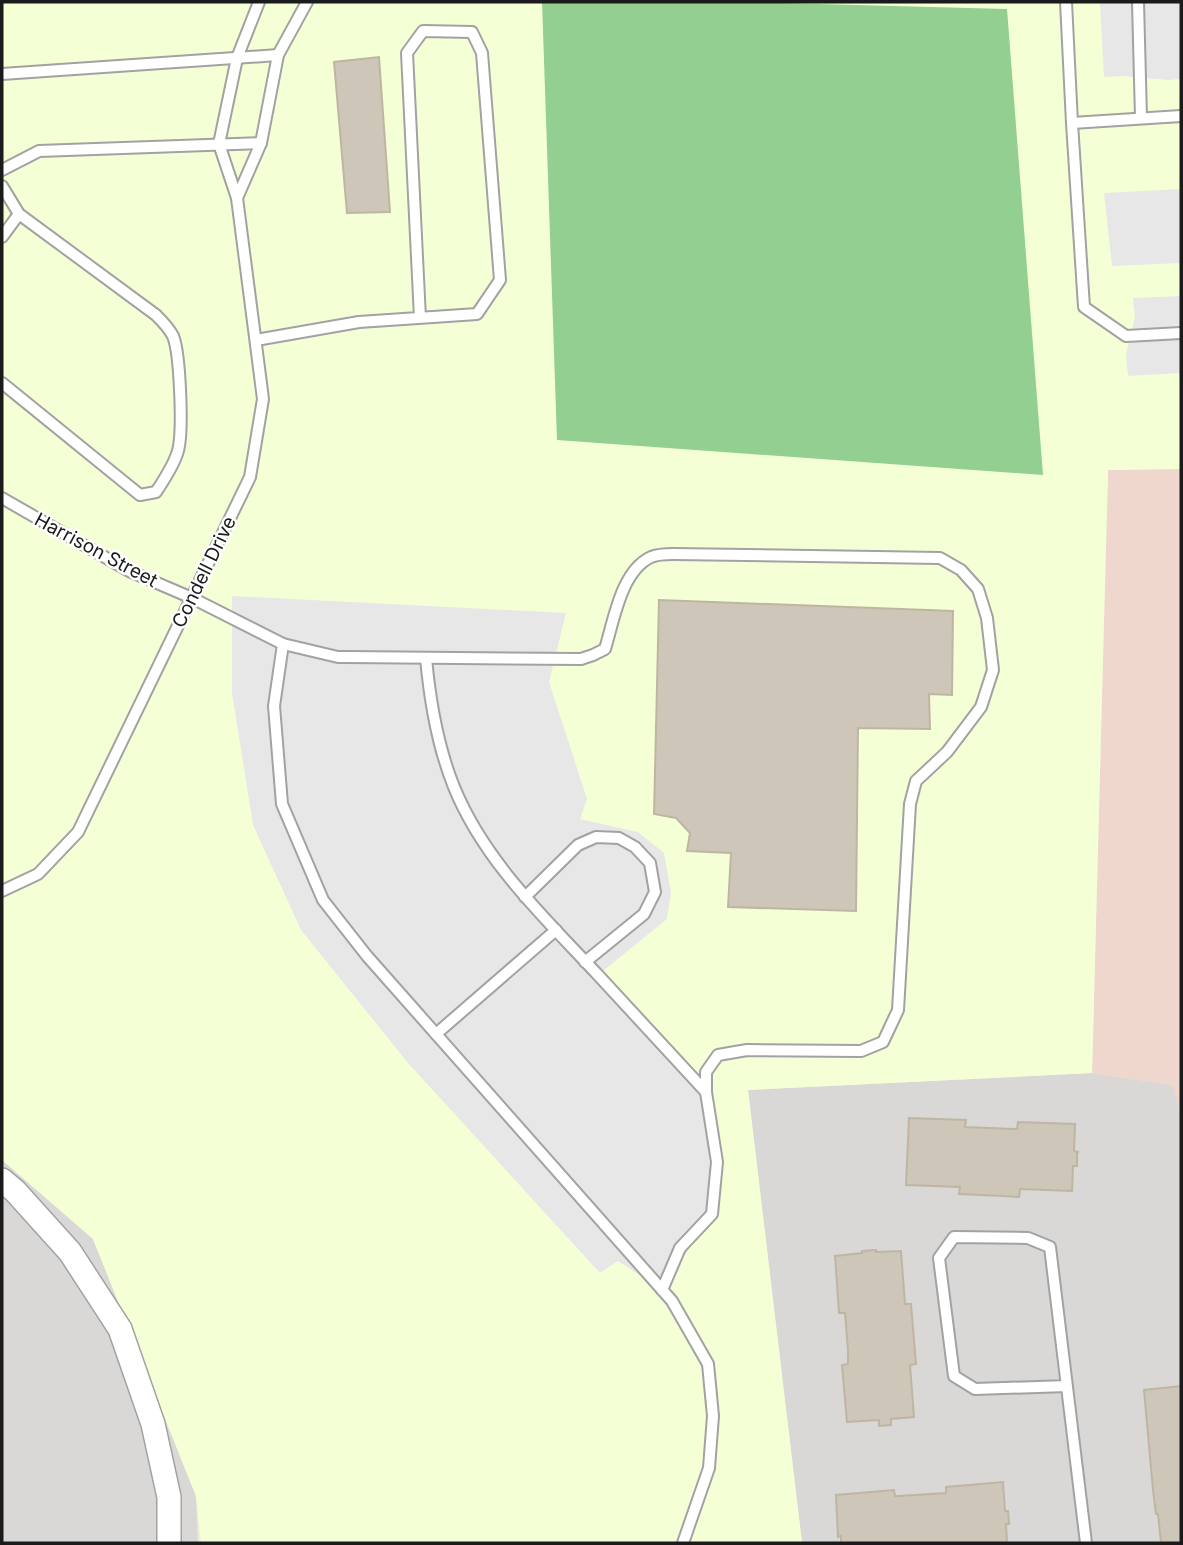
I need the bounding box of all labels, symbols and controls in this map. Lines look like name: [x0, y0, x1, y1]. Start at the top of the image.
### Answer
street label: Harrison Street: [31, 508, 161, 592]
street label: Condell Drive: [167, 513, 241, 631]

